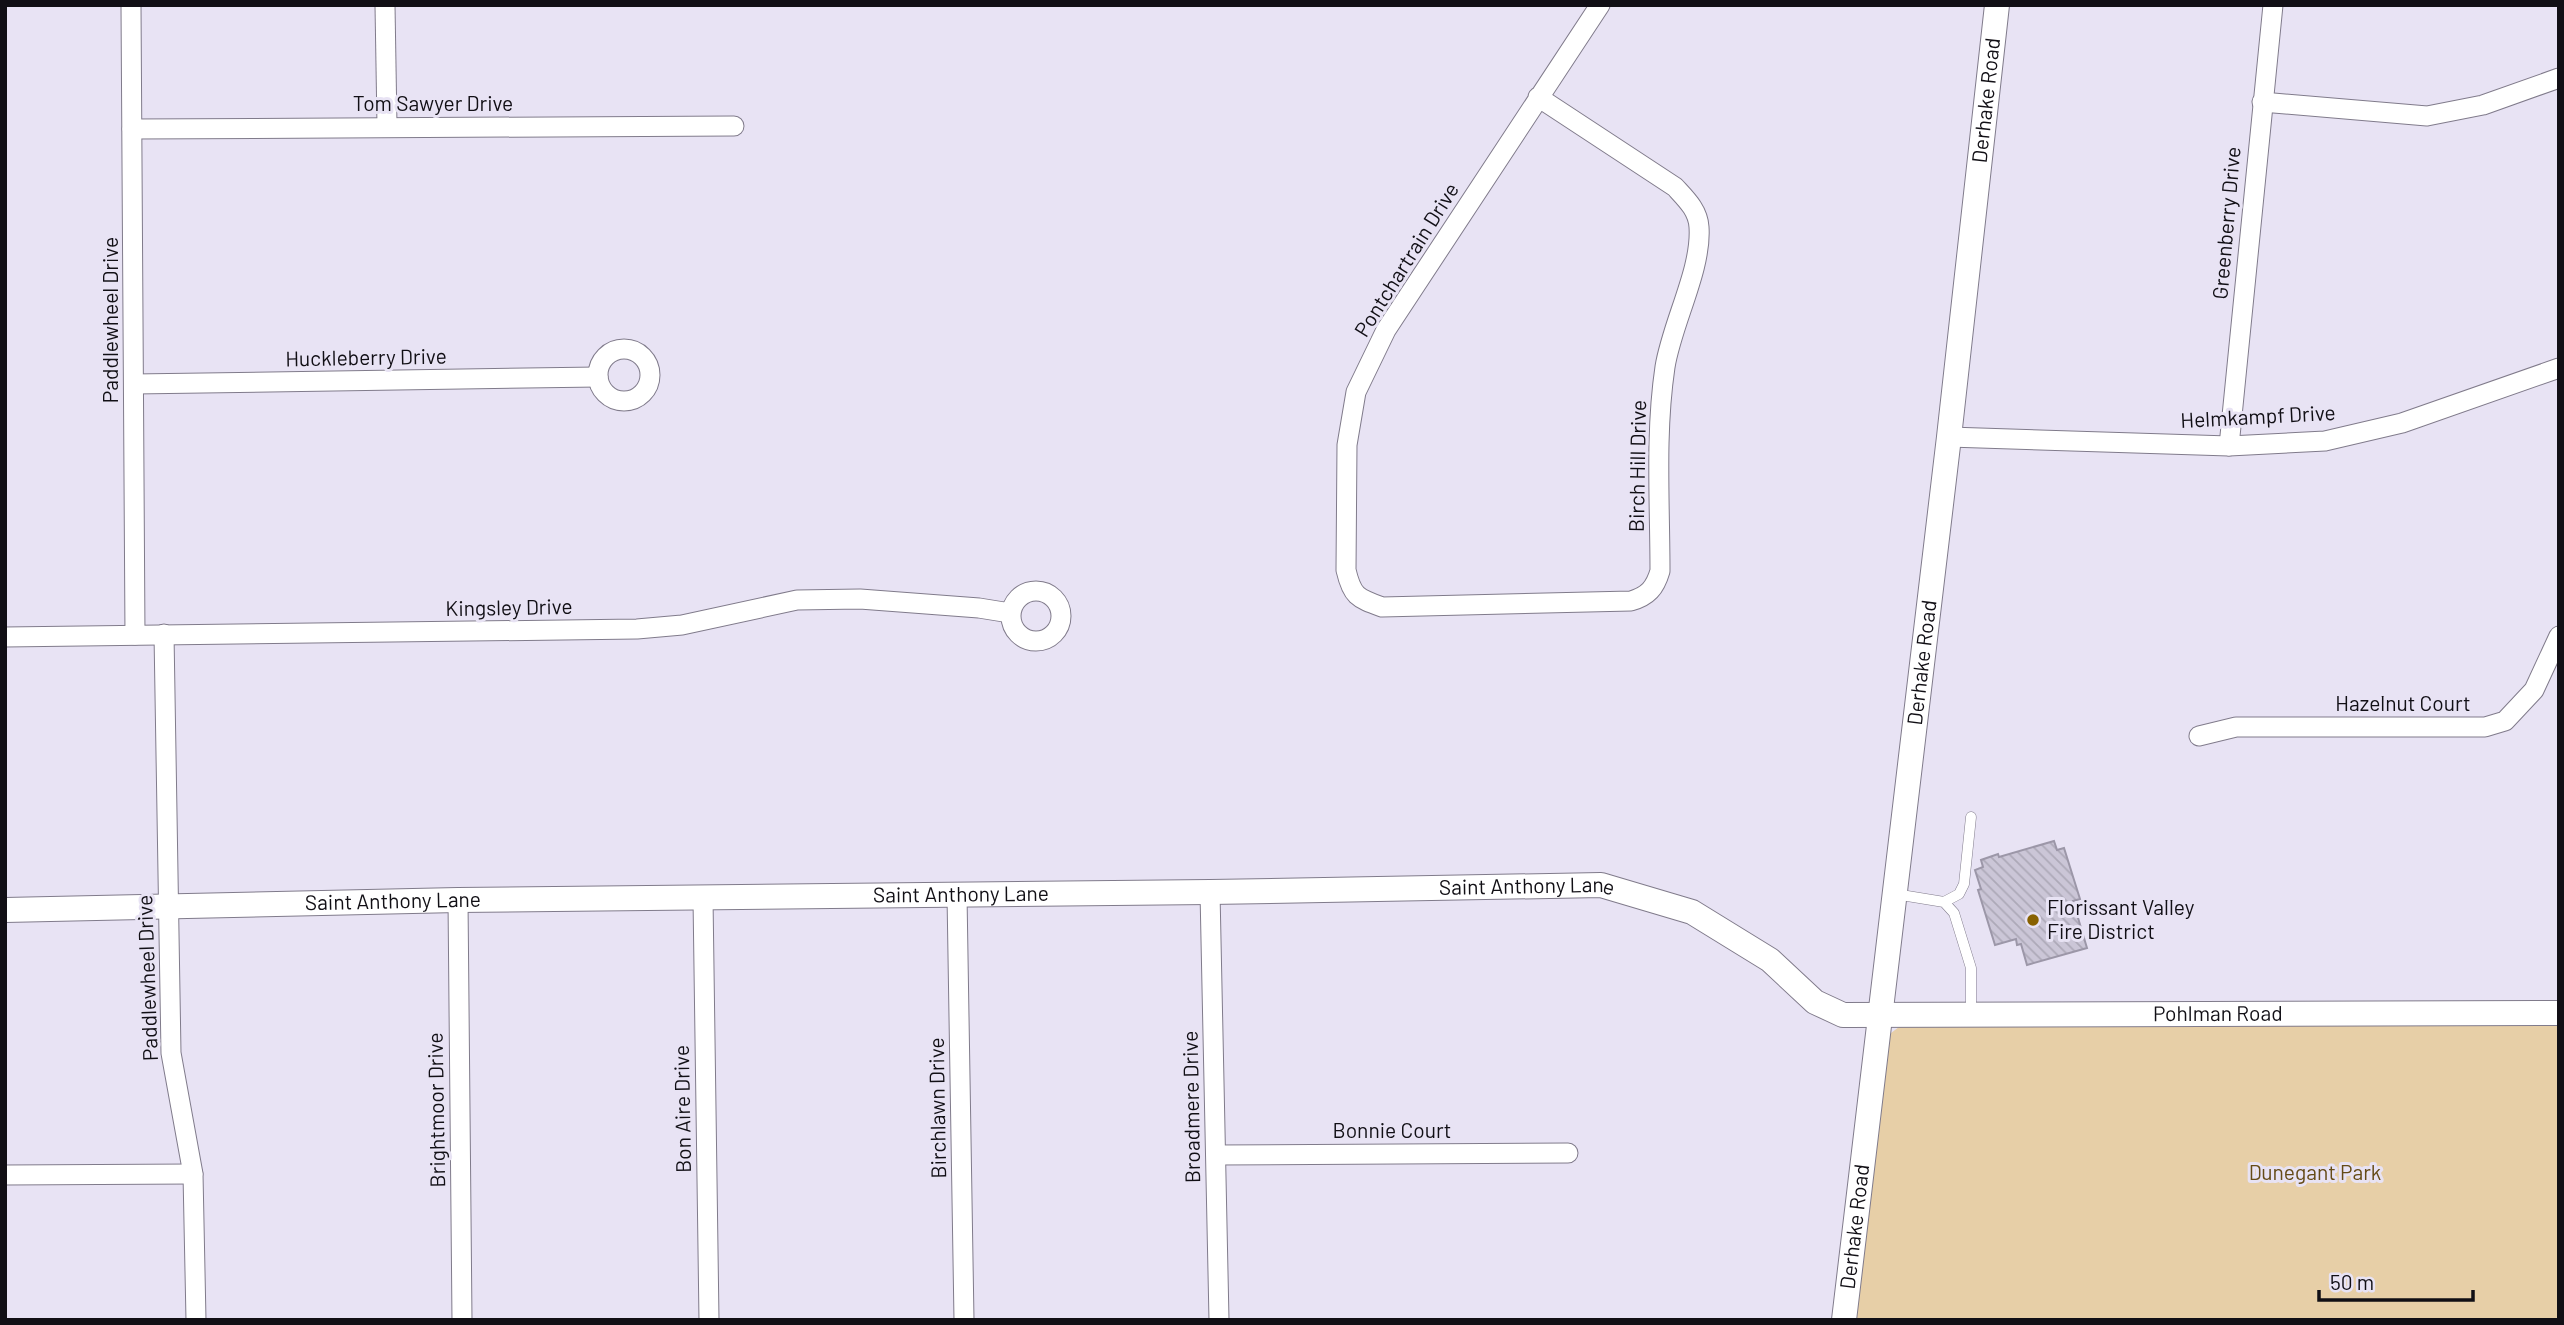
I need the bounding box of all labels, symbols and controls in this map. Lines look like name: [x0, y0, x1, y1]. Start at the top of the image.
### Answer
street label: Derhake Road: [1966, 36, 2004, 164]
street label: Tom Sawyer Drive: [353, 90, 513, 115]
street label: Greenberry Drive: [2206, 145, 2245, 300]
street label: Pontchartrain Drive: [1348, 178, 1463, 341]
street label: Paddlewheel Drive: [97, 237, 122, 403]
street label: Huckleberry Drive: [285, 343, 447, 370]
street label: Helmkampf Drive: [2180, 399, 2336, 432]
street label: Birch Hill Drive: [1623, 400, 1650, 532]
street label: Kingsley Drive: [445, 593, 573, 620]
street label: Derhake Road: [1901, 598, 1941, 726]
street label: Hazelnut Court: [2335, 690, 2471, 715]
street label: Saint Anthony Lane: [1439, 871, 1618, 899]
street label: Saint Anthony Lane: [873, 880, 1049, 907]
street label: Saint Anthony Lane: [305, 886, 481, 914]
place label: Florissant Valley Fire District: [2047, 894, 2195, 943]
street label: Paddlewheel Drive: [131, 895, 162, 1062]
marker: Florissant Valley Fire District: [2025, 912, 2041, 928]
street label: Pohlman Road: [2153, 1000, 2283, 1025]
street label: Broadmere Drive: [1177, 1031, 1204, 1183]
street label: Brightmoor Drive: [422, 1032, 449, 1188]
street label: Birchlawn Drive: [923, 1037, 950, 1179]
street label: Bon Aire Drive: [668, 1045, 695, 1173]
street label: Bonnie Court: [1332, 1117, 1452, 1142]
park label: Dunegant Park: [2249, 1159, 2381, 1184]
street label: Derhake Road: [1834, 1162, 1873, 1290]
scale bar: [2319, 1258, 2473, 1302]
text: 50 m: [2330, 1269, 2374, 1294]

